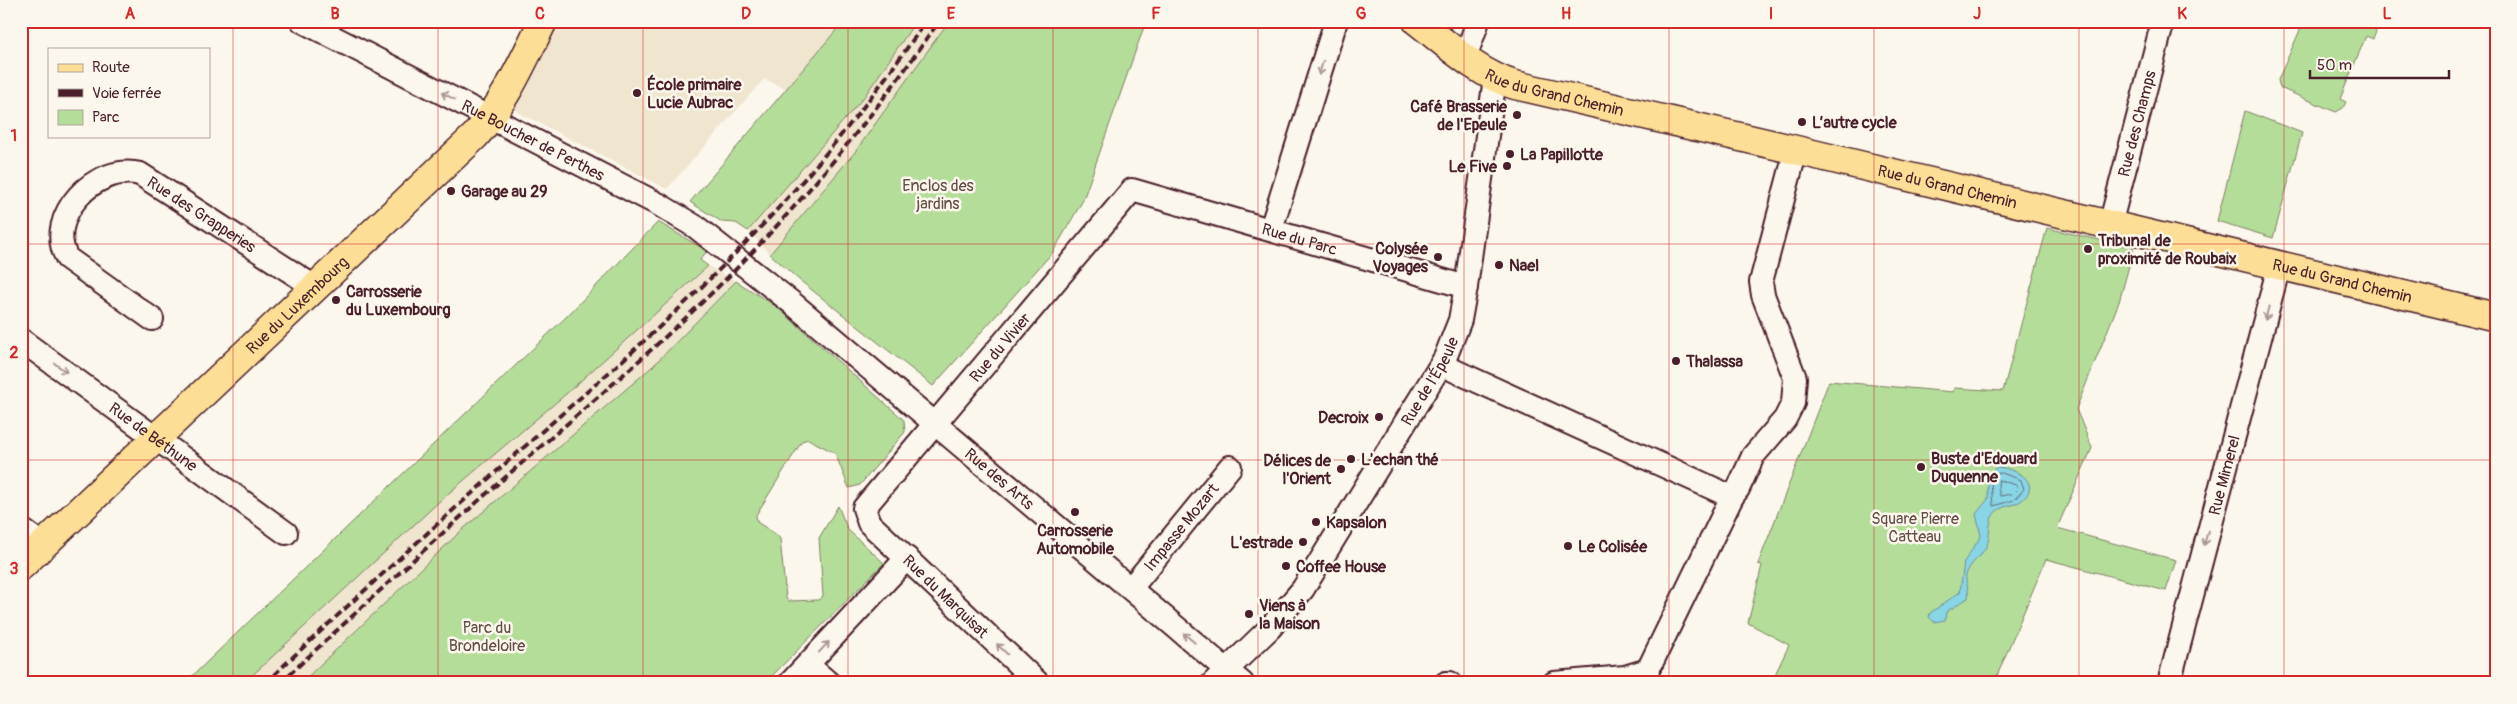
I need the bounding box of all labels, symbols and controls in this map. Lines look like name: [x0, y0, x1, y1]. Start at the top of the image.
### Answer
text: A: [125, 4, 136, 24]
text: B: [330, 4, 340, 24]
text: C: [535, 4, 545, 24]
text: D: [741, 4, 751, 24]
text: E: [947, 4, 956, 24]
text: F: [1151, 4, 1161, 24]
text: G: [1356, 4, 1367, 24]
text: H: [1561, 4, 1571, 24]
text: I: [1769, 4, 1773, 24]
text: J: [1973, 4, 1981, 24]
text: K: [2177, 4, 2187, 24]
text: L: [2382, 4, 2392, 24]
legend: [48, 48, 210, 138]
scale bar: [2310, 48, 2448, 80]
text: 50 m: [2317, 56, 2352, 75]
text: Route: [92, 58, 130, 77]
one-way arrow: [1316, 59, 1326, 75]
street label: Rue du Grand Chemin: [1481, 65, 1626, 121]
street label: Rue des Champs: [2114, 68, 2161, 179]
place label: École primaire Lucie Aubrac: [647, 74, 742, 113]
text: Voie ferrée: [92, 84, 162, 103]
marker: École primaire Lucie Aubrac: [631, 87, 643, 99]
one-way arrow: [441, 91, 456, 100]
street label: Rue Boucher de Perthes: [458, 96, 608, 186]
place label: Café Brasserie de l'Epeule: [1410, 97, 1508, 135]
text: Parc: [92, 108, 120, 127]
marker: Café Brasserie de l'Epeule: [1511, 109, 1523, 121]
place label: L’autre cycle: [1812, 113, 1898, 133]
marker: L’autre cycle: [1796, 116, 1808, 128]
text: 1: [11, 126, 17, 146]
place label: La Papillotte: [1520, 145, 1604, 165]
marker: La Papillotte: [1504, 148, 1516, 160]
place label: Le Five: [1449, 157, 1498, 177]
marker: Le Five: [1501, 160, 1513, 172]
street label: Rue du Grand Chemin: [1875, 161, 2019, 213]
street label: Rue des Grapperies: [143, 172, 260, 257]
park label: Enclos des jardins: [902, 176, 974, 214]
place label: Garage au 29: [461, 182, 547, 202]
marker: Garage au 29: [445, 185, 457, 197]
street label: Rue du Parc: [1259, 219, 1339, 260]
place label: Tribunal de proximité de Roubaix: [2097, 231, 2237, 269]
place label: Colysée Voyages: [1372, 239, 1429, 277]
marker: Tribunal de proximité de Roubaix: [2082, 243, 2094, 255]
marker: Colysée Voyages: [1432, 251, 1444, 263]
street label: Rue du Luxembourg: [242, 252, 353, 359]
street label: Rue du Grand Chemin: [2270, 255, 2414, 308]
place label: Nael: [1509, 256, 1539, 276]
marker: Nael: [1493, 259, 1505, 271]
place label: Carrosserie du Luxembourg: [346, 282, 451, 320]
marker: Carrosserie du Luxembourg: [330, 294, 342, 306]
one-way arrow: [2261, 305, 2271, 321]
street label: Rue du Vivier: [965, 309, 1036, 387]
street label: Rue de l'Épeule: [1397, 334, 1463, 429]
text: 2: [10, 343, 19, 363]
place label: Thalassa: [1685, 352, 1743, 372]
marker: Thalassa: [1670, 355, 1682, 367]
one-way arrow: [54, 363, 67, 374]
street label: Rue de Béthune: [105, 398, 201, 476]
place label: Decroix: [1318, 408, 1369, 428]
marker: Decroix: [1373, 411, 1385, 423]
street label: Rue Mimerel: [2205, 433, 2245, 518]
street label: Rue des Arts: [960, 444, 1038, 514]
place label: Buste d'Edouard Duquenne: [1931, 449, 2037, 487]
place label: L'echan thé: [1361, 450, 1439, 470]
place label: Délices de l'Orient: [1263, 451, 1332, 489]
marker: L'echan thé: [1345, 453, 1357, 465]
marker: Buste d'Edouard Duquenne: [1915, 461, 1927, 473]
marker: Délices de l'Orient: [1335, 463, 1347, 475]
street label: Impasse Mozart: [1140, 479, 1224, 575]
marker: Carrosserie Automobile: [1069, 506, 1081, 518]
park label: Square Pierre Catteau: [1871, 509, 1959, 547]
place label: Kapsalon: [1326, 513, 1387, 533]
marker: Kapsalon: [1310, 516, 1322, 528]
place label: Carrosserie Automobile: [1036, 521, 1115, 559]
one-way arrow: [2201, 529, 2210, 545]
place label: L'estrade: [1230, 533, 1294, 553]
marker: L'estrade: [1297, 536, 1309, 548]
place label: Le Colisée: [1578, 537, 1648, 557]
marker: Le Colisée: [1562, 540, 1574, 552]
street label: Rue du Marquisat: [898, 551, 993, 643]
place label: Coffee House: [1296, 557, 1387, 577]
text: 3: [10, 559, 19, 579]
marker: Coffee House: [1280, 560, 1292, 572]
place label: Viens à la Maison: [1259, 596, 1320, 634]
marker: Viens à la Maison: [1243, 608, 1255, 620]
park label: Parc du Brondeloire: [449, 618, 525, 656]
one-way arrow: [1183, 632, 1196, 643]
one-way arrow: [818, 641, 830, 654]
one-way arrow: [996, 643, 1009, 655]

